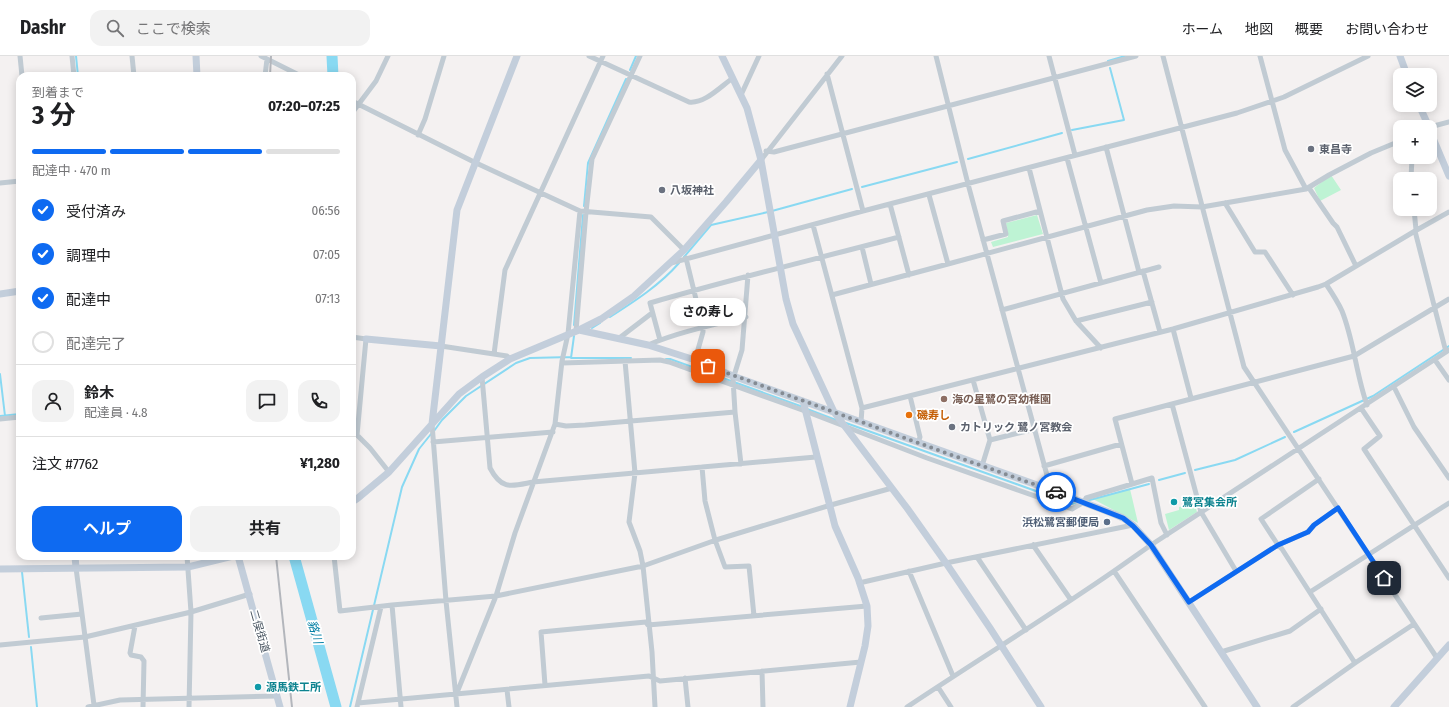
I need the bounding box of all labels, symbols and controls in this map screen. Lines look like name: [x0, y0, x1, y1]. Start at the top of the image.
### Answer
search box: [90, 10, 370, 46]
text: Dashr: [20, 16, 66, 39]
icon: search: [104, 17, 126, 39]
text: ここで検索: [136, 20, 211, 38]
text: ホーム: [1181, 21, 1223, 38]
text: 地図: [1245, 21, 1273, 38]
text: 概要: [1295, 21, 1323, 38]
text: お問い合わせ: [1345, 21, 1429, 38]
map controls: [1393, 68, 1437, 216]
button: layers: [1393, 68, 1437, 112]
text: 到着まで: [32, 85, 84, 100]
text: 07:20–07:25: [268, 97, 340, 115]
text: 3 分: [32, 100, 76, 131]
button: +: [1393, 120, 1437, 164]
place label: 東昌寺: [1319, 143, 1352, 156]
marker: 東昌寺: [1306, 144, 1316, 154]
text: 配達中 · 470 m: [32, 163, 111, 178]
button: −: [1393, 172, 1437, 216]
place label: 八坂神社: [670, 184, 714, 197]
marker: 八坂神社: [657, 185, 667, 195]
icon: check: [32, 199, 54, 221]
text: 受付済み: [66, 203, 126, 221]
text: 06:56: [312, 203, 340, 218]
icon: check: [32, 243, 54, 265]
text: 調理中: [66, 247, 111, 265]
text: 07:05: [313, 247, 340, 262]
icon: check: [32, 287, 54, 309]
text: 配達中: [66, 291, 111, 309]
text: 07:13: [315, 291, 340, 306]
callout: さの寿し: [670, 298, 746, 326]
text: さの寿し: [682, 304, 734, 319]
text: 配達完了: [66, 335, 126, 353]
pin: [691, 349, 725, 383]
icon: bag: [697, 355, 719, 377]
button: person: [32, 380, 74, 422]
button: chat: [246, 380, 288, 422]
button: phone: [298, 380, 340, 422]
text: 鈴木: [84, 384, 114, 402]
place label: 海の星鷺の宮幼稚園: [952, 393, 1051, 406]
marker: 海の星鷺の宮幼稚園: [939, 394, 949, 404]
text: 配達員 · 4.8: [84, 405, 147, 420]
place label: 磯寿し: [917, 409, 950, 422]
marker: 磯寿し: [904, 410, 914, 420]
place label: カトリック 鷺ノ宮教会: [960, 421, 1072, 434]
marker: カトリック 鷺ノ宮教会: [947, 422, 957, 432]
text: ¥1,280: [300, 454, 340, 472]
text: 注文 #7762: [32, 455, 98, 473]
courier: [1036, 472, 1076, 512]
icon: car: [1045, 481, 1067, 503]
place label: 鷺宮集会所: [1182, 496, 1237, 509]
marker: 鷺宮集会所: [1169, 497, 1179, 507]
button: ヘルプ: [32, 506, 182, 552]
button: 共有: [190, 506, 340, 552]
place label: 浜松鷺宮郵便局: [1022, 516, 1099, 529]
marker: 浜松鷺宮郵便局: [1102, 517, 1112, 527]
pin: [1367, 561, 1401, 595]
icon: home: [1373, 567, 1395, 589]
street label: 二俣街道: [247, 608, 272, 654]
water label: 貉川: [305, 619, 326, 647]
place label: 源馬鉄工所: [266, 681, 321, 694]
marker: 源馬鉄工所: [253, 682, 263, 692]

